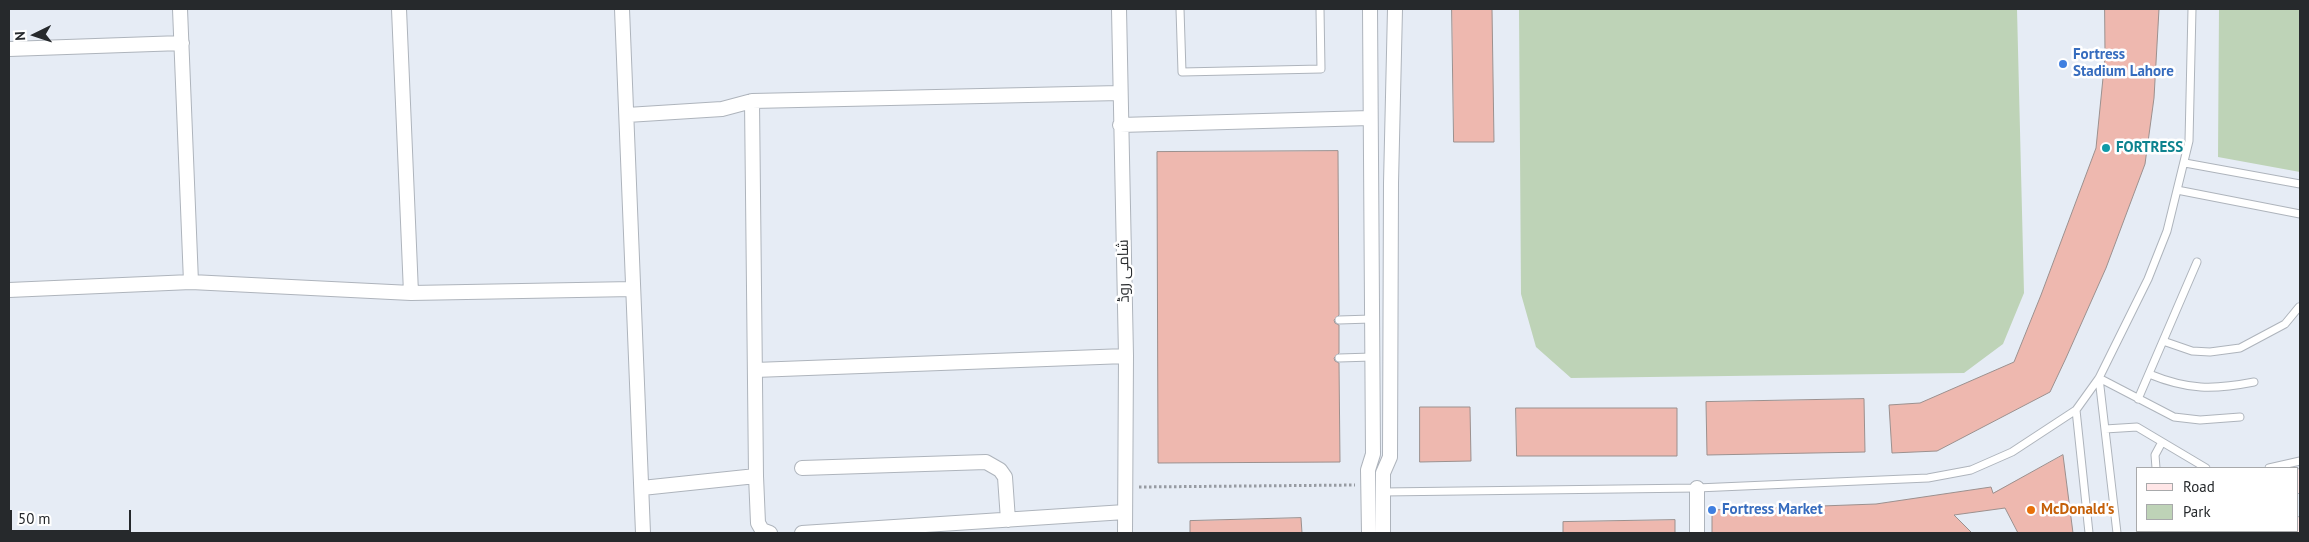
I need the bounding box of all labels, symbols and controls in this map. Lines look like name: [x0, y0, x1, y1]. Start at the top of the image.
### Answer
north arrow: [10, 10, 60, 60]
text: N: [11, 31, 29, 41]
place label: Fortress Stadium Lahore: [2073, 46, 2174, 81]
marker: Fortress Stadium Lahore: [2057, 58, 2069, 70]
place label: FORTRESS: [2116, 139, 2183, 157]
marker: FORTRESS: [2100, 142, 2112, 154]
street label: شامی روڈ: [1114, 239, 1134, 303]
legend: [2136, 467, 2299, 532]
text: Road: [2183, 477, 2215, 496]
scale bar: [12, 500, 134, 532]
place label: Fortress Market: [1722, 501, 1823, 519]
place label: McDonald's: [2041, 501, 2114, 519]
text: Park: [2183, 502, 2211, 521]
marker: Fortress Market: [1706, 504, 1718, 516]
marker: McDonald's: [2025, 504, 2037, 516]
text: 50 m: [18, 509, 51, 528]

